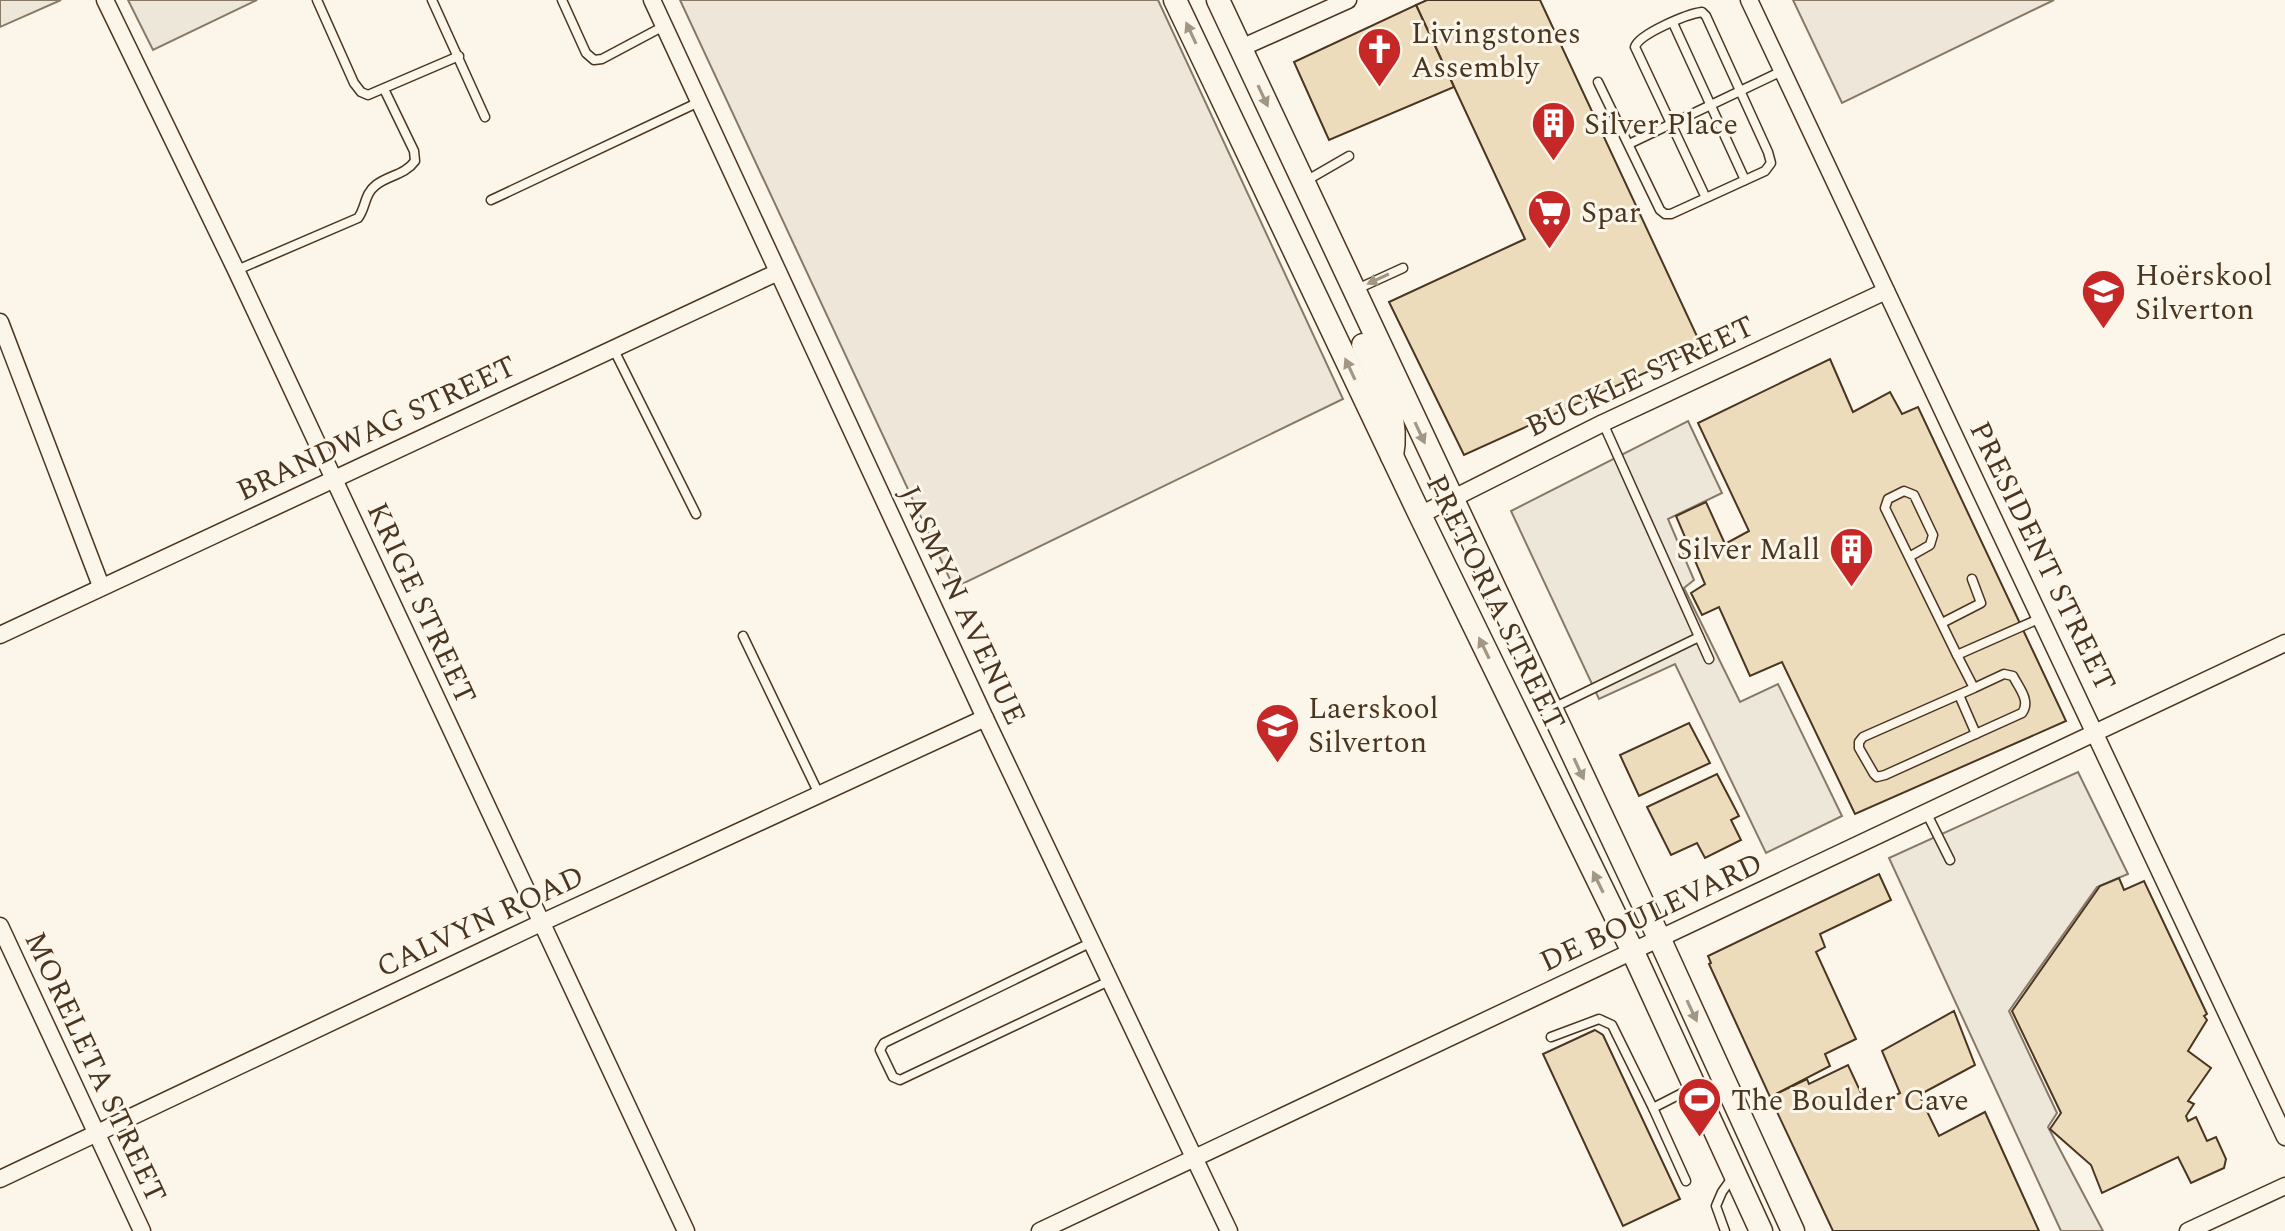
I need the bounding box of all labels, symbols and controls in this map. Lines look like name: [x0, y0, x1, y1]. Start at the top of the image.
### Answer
place label: Livingstones Assembly: [1411, 11, 1581, 91]
one-way arrow: [1184, 21, 1197, 45]
church icon: Livingstones Assembly: [1356, 26, 1404, 89]
one-way arrow: [1256, 84, 1270, 108]
building icon: Silver Place: [1529, 100, 1577, 163]
place label: Silver Place: [1584, 102, 1738, 148]
supermarket icon: Spar: [1526, 188, 1574, 251]
place label: Spar: [1581, 190, 1641, 236]
place label: Hoërskool Silverton: [2135, 253, 2273, 333]
school or university icon: Hoërskool Silverton: [2080, 268, 2128, 331]
one-way arrow: [1367, 273, 1390, 286]
street label: BUCKLE STREET: [1519, 304, 1762, 450]
street label: BRANDWAG STREET: [229, 344, 524, 514]
one-way arrow: [1343, 357, 1357, 381]
street label: PRESIDENT STREET: [1957, 413, 2128, 700]
one-way arrow: [1413, 421, 1427, 445]
street label: PRETORIA STREET: [1413, 467, 1577, 738]
street label: JASMYN AVENUE: [886, 478, 1038, 733]
street label: KRIGE STREET: [354, 495, 488, 712]
building icon: Silver Mall: [1827, 525, 1875, 588]
place label: Silver Mall: [1677, 527, 1820, 573]
one-way arrow: [1477, 636, 1491, 659]
place label: Laerskool Silverton: [1308, 686, 1439, 766]
school or university icon: Laerskool Silverton: [1253, 701, 1301, 764]
one-way arrow: [1572, 758, 1586, 781]
street label: DE BOULEVARD: [1532, 841, 1771, 985]
street label: CALVYN ROAD: [369, 854, 592, 990]
one-way arrow: [1592, 870, 1605, 893]
street label: MORELETA STREET: [12, 924, 178, 1211]
one-way arrow: [1685, 999, 1699, 1023]
sports icon: The Boulder Cave: [1676, 1076, 1724, 1139]
place label: The Boulder Cave: [1731, 1078, 1969, 1124]

